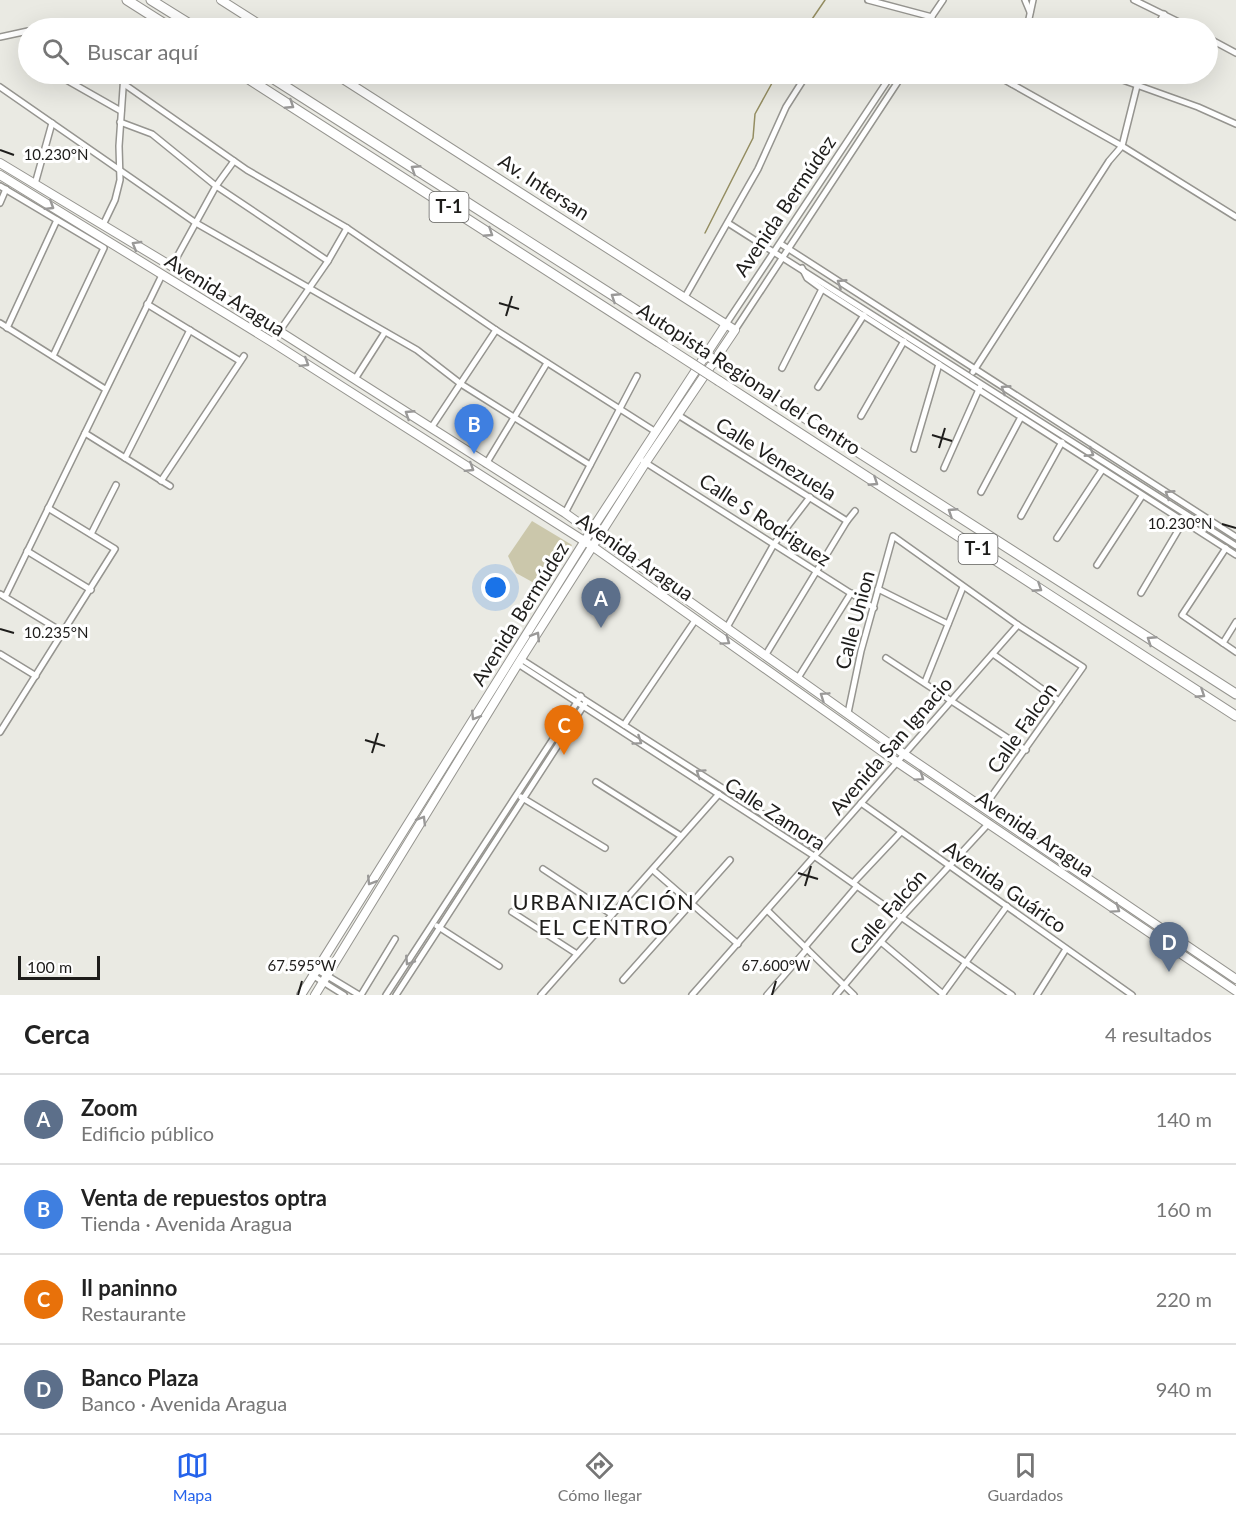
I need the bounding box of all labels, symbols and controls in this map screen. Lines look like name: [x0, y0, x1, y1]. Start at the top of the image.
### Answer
search box: [18, 18, 1218, 84]
icon: search: [39, 35, 72, 68]
text: Buscar aquí: [87, 38, 198, 65]
one-way arrow: [283, 98, 294, 109]
street label: Avenida Bermúdez: [728, 131, 840, 280]
text: 10.230°N: [24, 145, 88, 163]
street label: Av. Intersan: [495, 148, 594, 224]
one-way arrow: [411, 165, 422, 176]
road number: T-1: [430, 192, 468, 222]
one-way arrow: [44, 198, 54, 210]
one-way arrow: [483, 226, 494, 237]
one-way arrow: [132, 241, 142, 253]
street label: Avenida Aragua: [161, 248, 290, 341]
one-way arrow: [837, 279, 847, 291]
one-way arrow: [611, 292, 621, 304]
street label: Autopista Regional del Centro: [633, 297, 866, 459]
one-way arrow: [299, 356, 309, 368]
one-way arrow: [1001, 385, 1012, 396]
pin: B: [454, 404, 494, 454]
one-way arrow: [405, 410, 416, 421]
street label: Calle Venezuela: [712, 412, 841, 505]
one-way arrow: [1084, 445, 1094, 457]
one-way arrow: [464, 460, 474, 472]
street label: Calle S Rodriguez: [695, 468, 836, 571]
one-way arrow: [868, 474, 878, 486]
one-way arrow: [1165, 490, 1175, 502]
street label: Avenida Aragua: [572, 508, 698, 606]
one-way arrow: [948, 508, 958, 520]
text: 10.230°N: [1148, 514, 1212, 532]
road number: T-1: [958, 534, 998, 564]
street label: Avenida Bermúdez: [465, 537, 573, 690]
street label: Calle Union: [829, 568, 879, 672]
your location: [481, 573, 510, 602]
pin: A: [582, 578, 620, 628]
one-way arrow: [1031, 580, 1042, 591]
text: 10.235°N: [24, 623, 88, 641]
one-way arrow: [528, 632, 540, 642]
one-way arrow: [719, 633, 730, 644]
one-way arrow: [1147, 636, 1158, 647]
street label: Avenida San Ignacio: [824, 671, 957, 819]
street label: Calle Falcon: [981, 678, 1061, 777]
one-way arrow: [1195, 686, 1205, 698]
one-way arrow: [820, 692, 831, 703]
pin: C: [544, 706, 584, 755]
one-way arrow: [470, 710, 482, 720]
one-way arrow: [631, 734, 642, 745]
one-way arrow: [696, 769, 707, 780]
one-way arrow: [914, 769, 924, 781]
street label: Calle Zamora: [721, 772, 830, 855]
street label: Avenida Aragua: [972, 785, 1099, 881]
one-way arrow: [415, 816, 427, 826]
street label: Avenida Guárico: [940, 835, 1071, 937]
street label: Calle Falcón: [844, 864, 931, 959]
one-way arrow: [367, 874, 378, 885]
district label: URBANIZACIÓN EL CENTRO: [513, 888, 695, 940]
one-way arrow: [1110, 902, 1121, 913]
pin: D: [1150, 922, 1188, 972]
scale bar: [18, 953, 100, 980]
one-way arrow: [405, 954, 416, 965]
text: 67.595°W: [268, 956, 337, 974]
text: 67.600°W: [742, 956, 811, 974]
text: 100 m: [27, 957, 72, 976]
text: Cerca: [24, 1018, 90, 1050]
text: 4 resultados: [1105, 1022, 1212, 1046]
text: Zoom: [81, 1094, 138, 1121]
text: A: [37, 1107, 50, 1131]
text: 140 m: [1156, 1107, 1212, 1131]
text: Edificio público: [81, 1121, 214, 1145]
text: Venta de repuestos optra: [81, 1184, 327, 1211]
text: B: [37, 1197, 50, 1221]
text: 160 m: [1156, 1197, 1212, 1221]
text: Tienda · Avenida Aragua: [81, 1211, 292, 1235]
text: Il paninno: [81, 1274, 177, 1301]
text: C: [37, 1287, 50, 1311]
text: 220 m: [1156, 1287, 1212, 1311]
text: Restaurante: [81, 1301, 186, 1325]
text: Banco Plaza: [81, 1364, 199, 1391]
text: D: [36, 1377, 51, 1401]
text: 940 m: [1156, 1377, 1212, 1401]
text: Banco · Avenida Aragua: [81, 1391, 287, 1415]
tab: Mapa: [173, 1449, 212, 1504]
tab: Cómo llegar: [558, 1449, 642, 1504]
tab: Guardados: [987, 1449, 1063, 1504]

